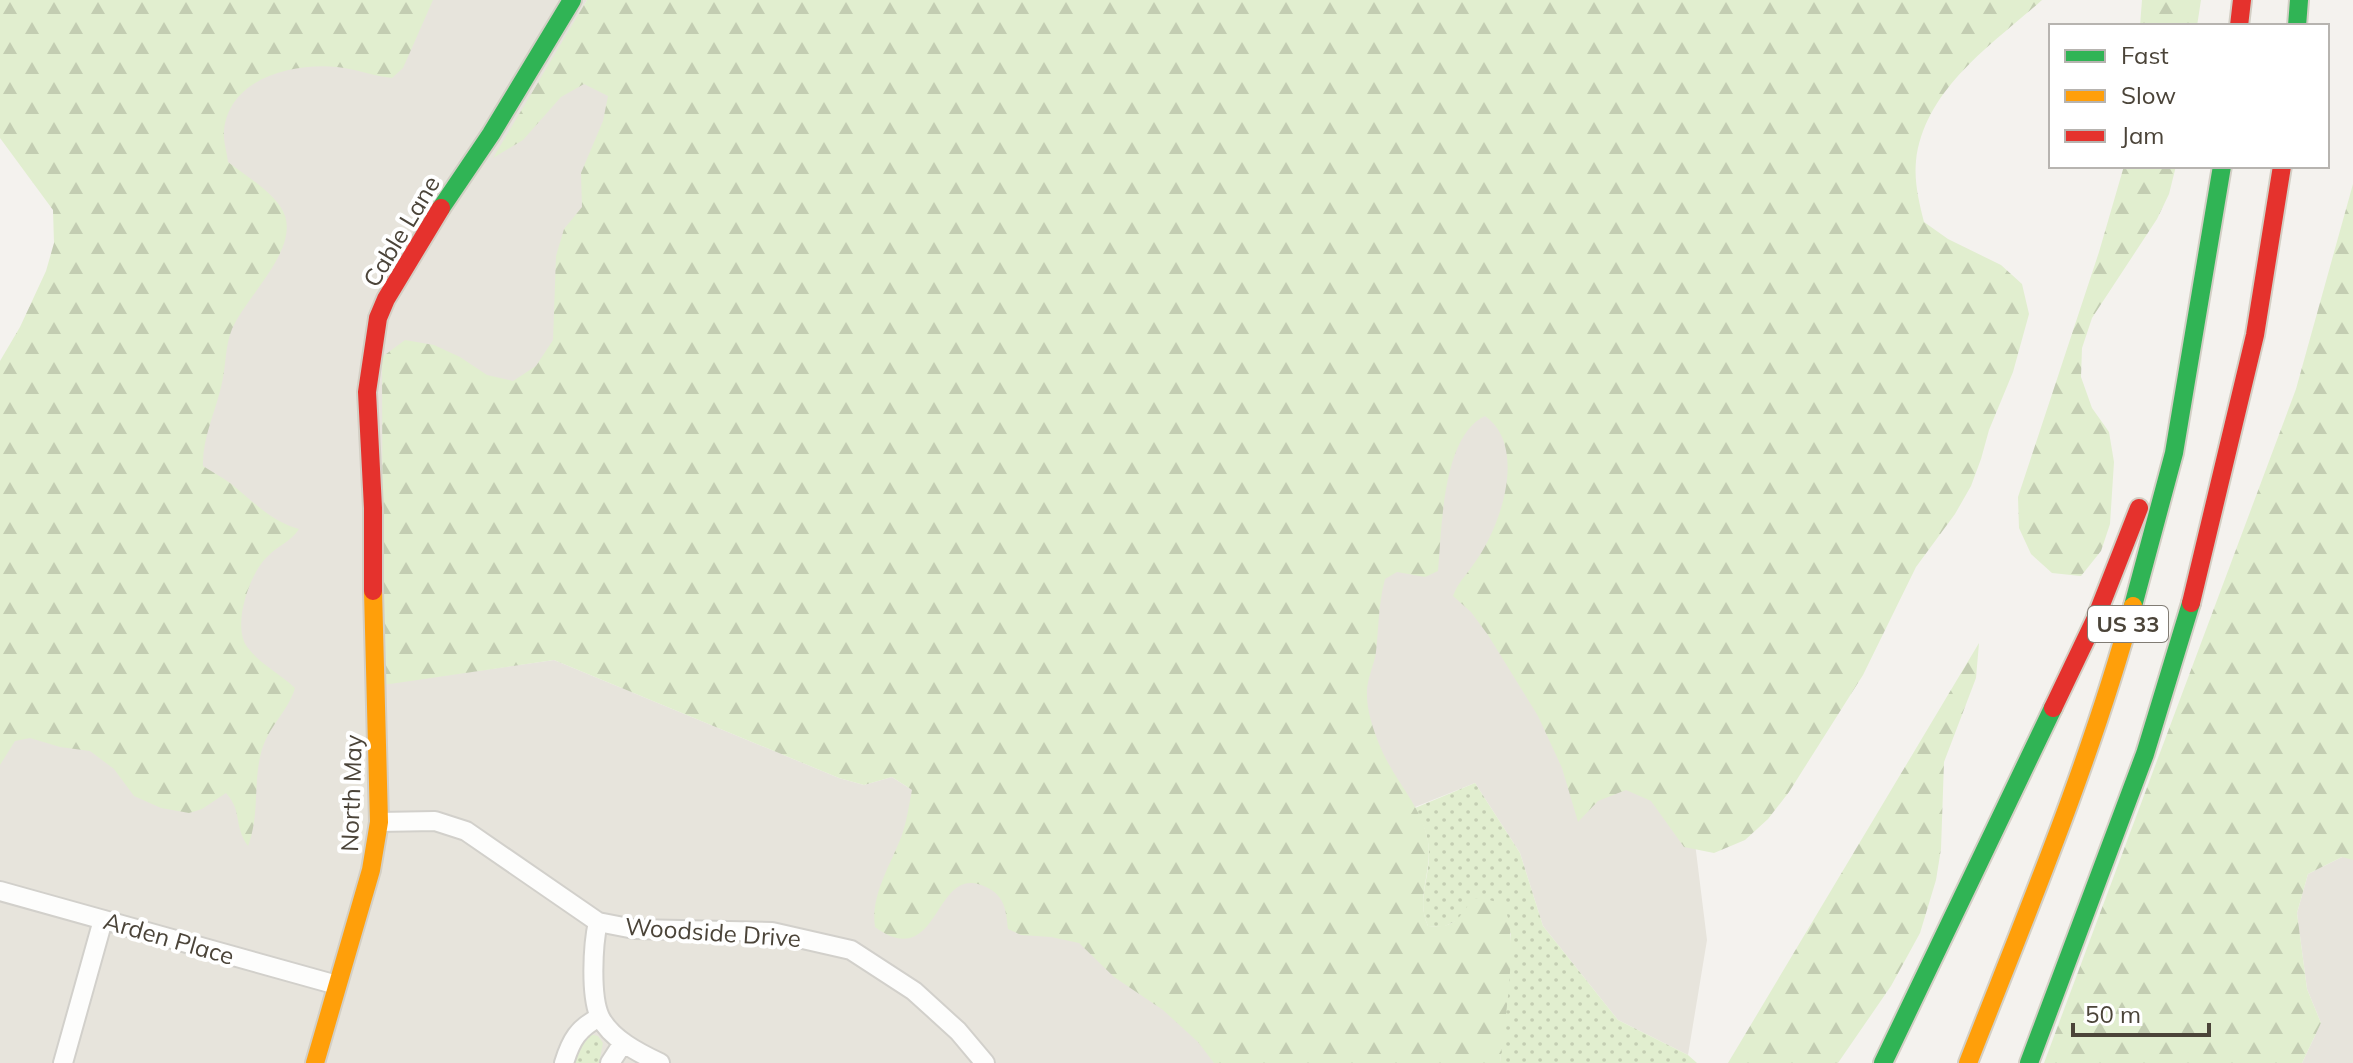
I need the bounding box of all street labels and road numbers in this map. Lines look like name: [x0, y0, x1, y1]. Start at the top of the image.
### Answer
street label: Cable Lane: [356, 170, 446, 292]
road number: US 33: [2088, 606, 2168, 642]
street label: North May: [334, 734, 368, 852]
street label: Arden Place: [100, 905, 238, 971]
street label: Woodside Drive: [624, 911, 802, 953]

